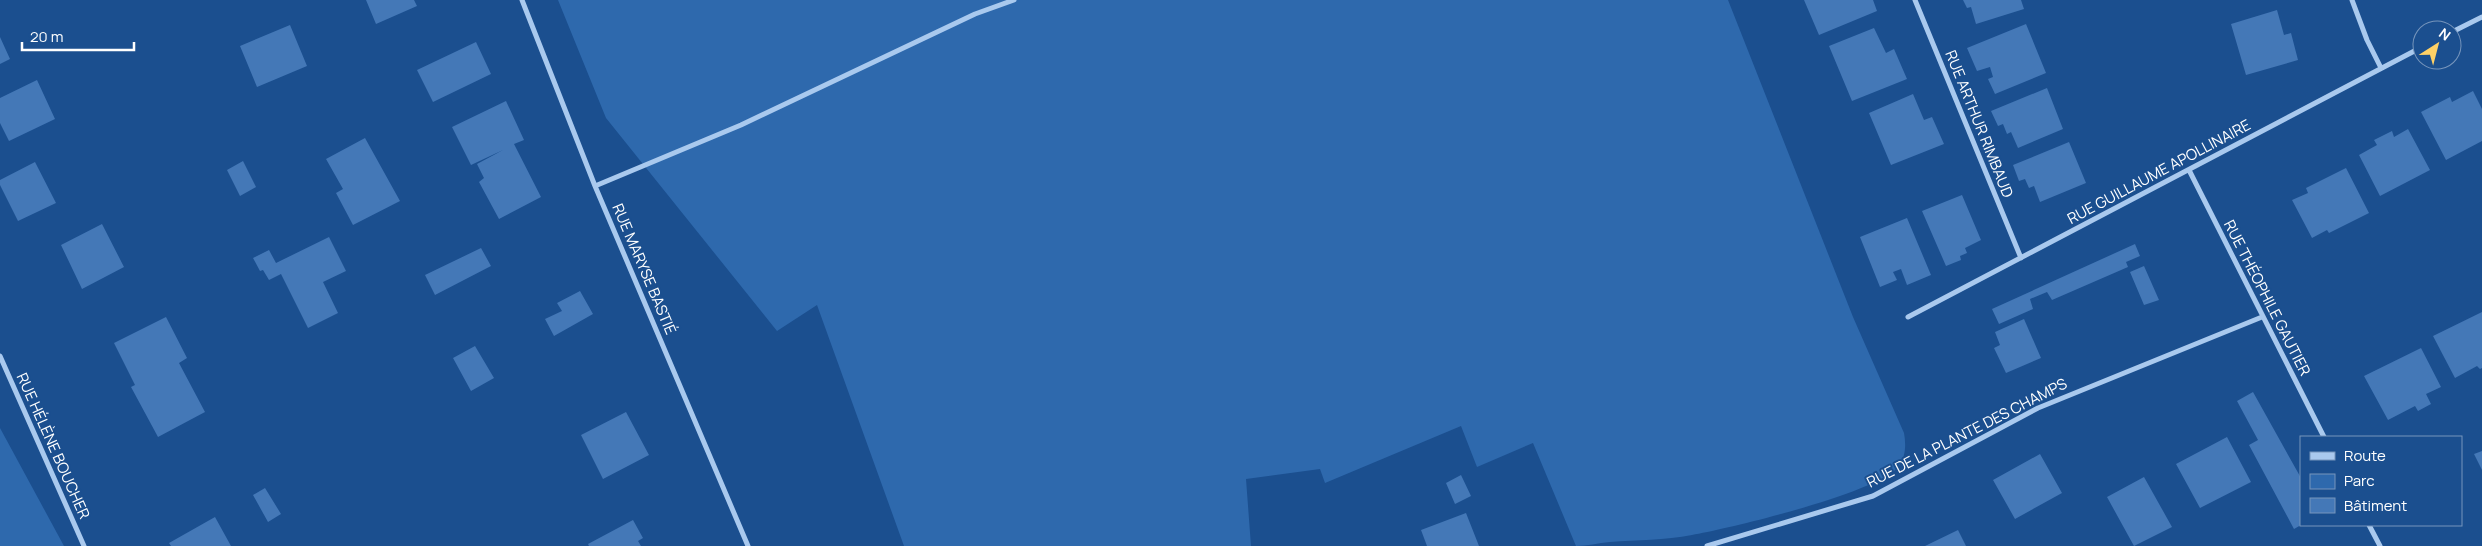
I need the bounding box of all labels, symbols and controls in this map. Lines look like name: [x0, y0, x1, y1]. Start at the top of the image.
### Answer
scale bar: [22, 20, 135, 52]
north arrow: [2412, 20, 2462, 70]
text: N: [2435, 23, 2455, 45]
text: 20 m: [30, 26, 63, 47]
street label: RUE ARTHUR RIMBAUD: [1940, 47, 2019, 201]
street label: RUE GUILLAUME APOLLINAIRE: [2063, 114, 2254, 229]
street label: RUE MARYSE BASTIÉ: [607, 200, 682, 337]
street label: RUE THÉOPHILE GAUTIER: [2219, 216, 2316, 379]
street label: RUE HÉLÈNE BOUCHER: [12, 369, 95, 522]
street label: RUE DE LA PLANTE DES CHAMPS: [1863, 373, 2071, 492]
legend: [2300, 436, 2462, 526]
text: Route: [2344, 445, 2386, 466]
text: Parc: [2344, 470, 2375, 491]
text: Bâtiment: [2344, 495, 2407, 516]

